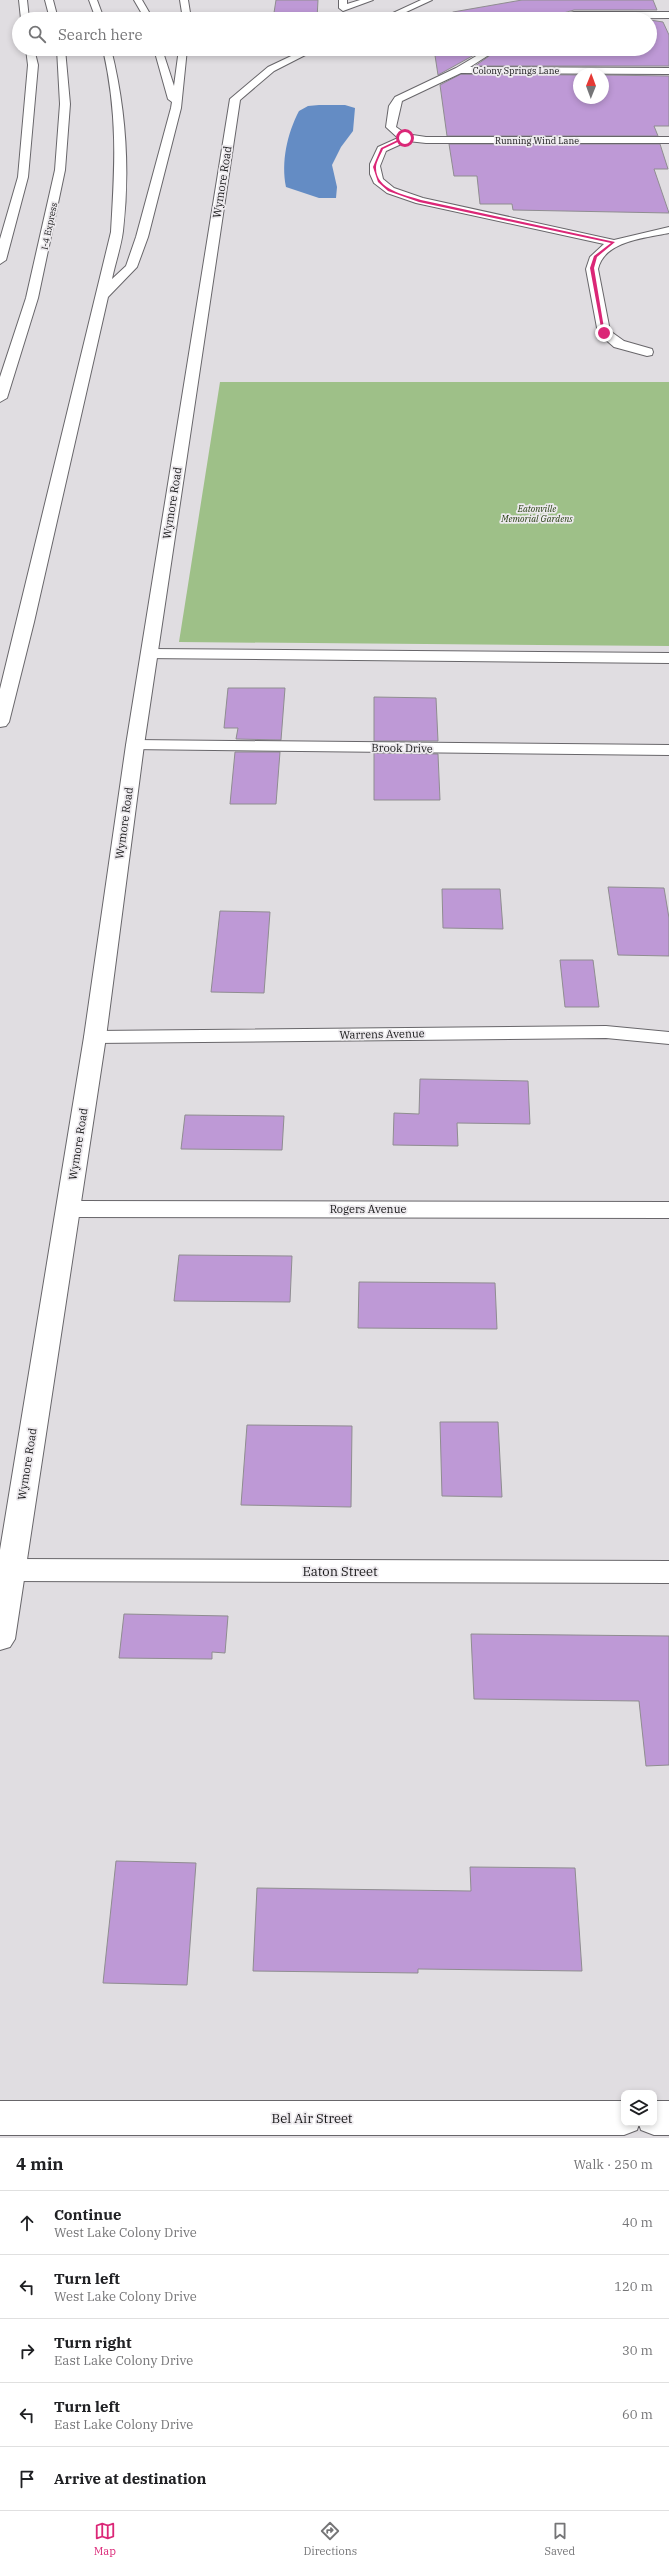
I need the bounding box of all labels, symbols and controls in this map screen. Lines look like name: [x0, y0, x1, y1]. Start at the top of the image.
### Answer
search box: [12, 12, 657, 56]
icon: search: [26, 23, 48, 45]
text: Search here: [58, 25, 143, 44]
street label: Colony Springs Lane: [473, 65, 560, 76]
north arrow: [573, 68, 609, 104]
route start: [396, 129, 414, 147]
street label: Running Wind Lane: [495, 135, 579, 146]
street label: Wymore Road: [209, 145, 235, 219]
street label: I-4 Express: [39, 201, 59, 251]
route end: [595, 324, 613, 342]
street label: Wymore Road: [159, 466, 185, 540]
park label: Eatonville Memorial Gardens: [500, 503, 573, 524]
street label: Brook Drive: [371, 740, 433, 756]
street label: Wymore Road: [112, 786, 136, 860]
street label: Warrens Avenue: [339, 1026, 425, 1042]
street label: Wymore Road: [65, 1107, 91, 1181]
street label: Rogers Avenue: [330, 1202, 406, 1216]
street label: Wymore Road: [14, 1427, 40, 1501]
street label: Eaton Street: [302, 1563, 378, 1580]
map controls: [621, 2090, 657, 2126]
button: layers: [621, 2090, 657, 2126]
street label: Bel Air Street: [272, 2110, 353, 2127]
text: 4 min: [16, 2153, 64, 2175]
text: Walk · 250 m: [574, 2156, 653, 2173]
text: Continue: [54, 2205, 121, 2224]
icon: ahead: [16, 2212, 38, 2234]
text: 40 m: [622, 2214, 653, 2231]
text: West Lake Colony Drive: [54, 2224, 197, 2241]
text: Turn left: [54, 2269, 120, 2288]
icon: left: [16, 2276, 38, 2298]
text: 120 m: [614, 2278, 653, 2295]
text: West Lake Colony Drive: [54, 2288, 197, 2305]
text: Turn right: [54, 2333, 132, 2352]
icon: right: [16, 2340, 38, 2362]
text: 30 m: [622, 2342, 653, 2359]
text: East Lake Colony Drive: [54, 2352, 193, 2369]
text: Turn left: [54, 2397, 120, 2416]
icon: left: [16, 2404, 38, 2426]
text: 60 m: [622, 2406, 653, 2423]
text: East Lake Colony Drive: [54, 2416, 193, 2433]
icon: arrive: [16, 2468, 38, 2490]
text: Arrive at destination: [54, 2469, 206, 2488]
tab: Map: [94, 2520, 116, 2558]
tab: Directions: [303, 2520, 357, 2558]
tab: Saved: [544, 2520, 575, 2558]

